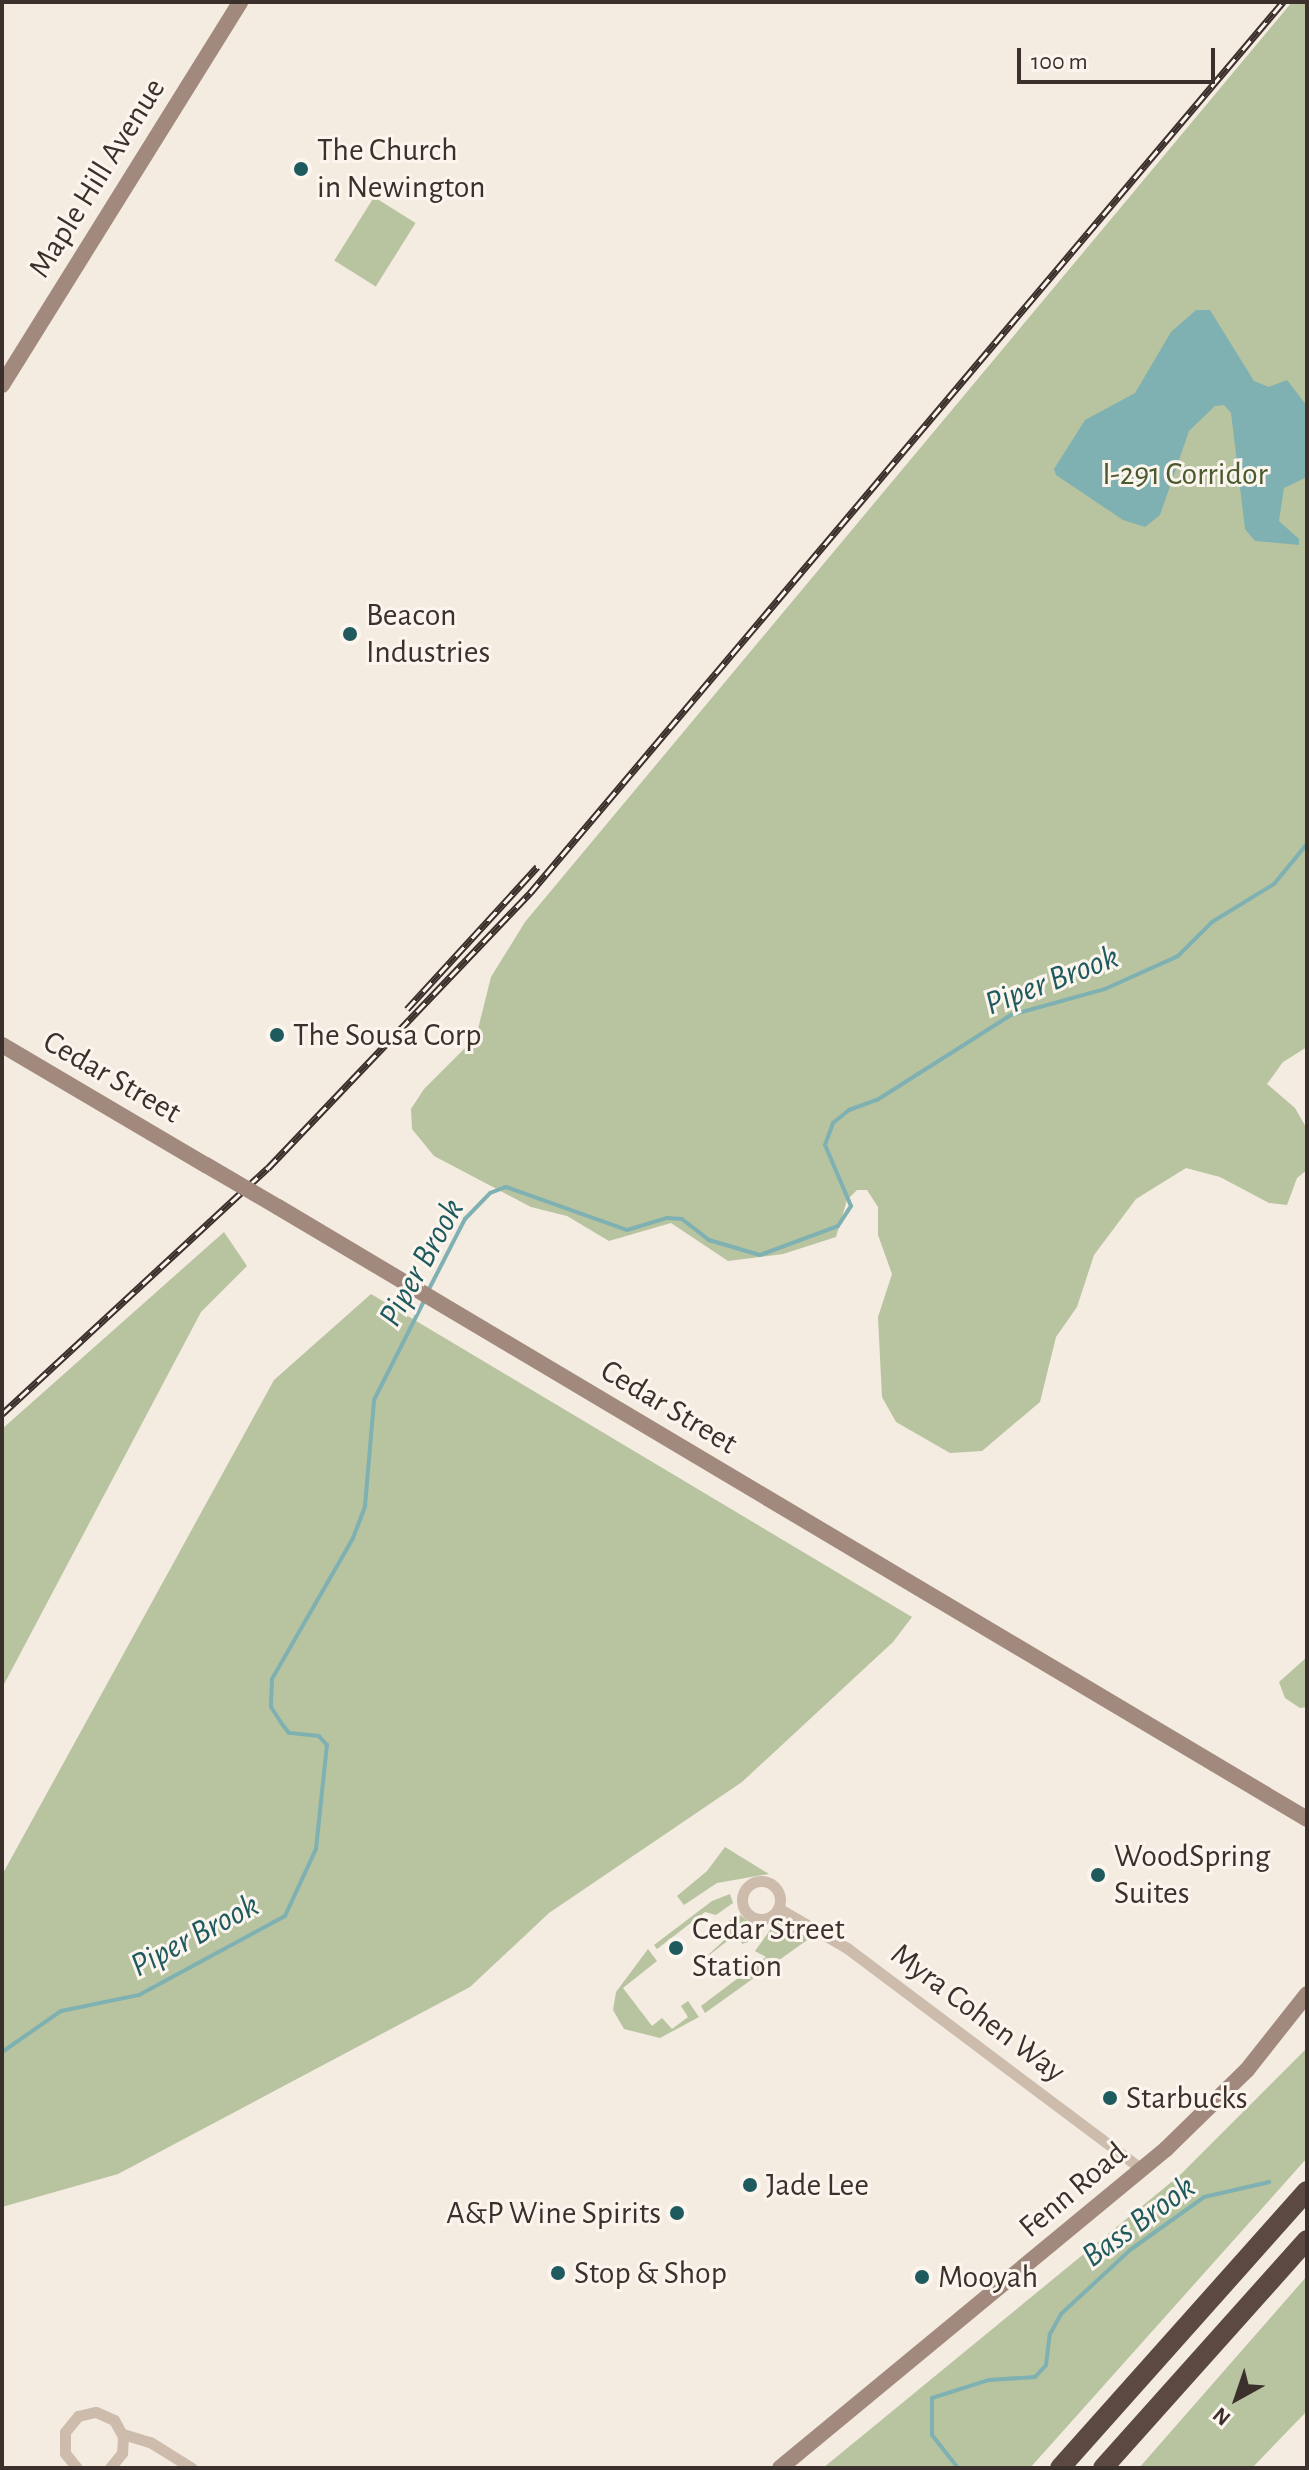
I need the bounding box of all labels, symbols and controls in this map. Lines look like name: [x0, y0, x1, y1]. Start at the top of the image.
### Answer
scale bar: [1021, 32, 1219, 82]
text: 100 m: [1031, 50, 1088, 74]
street label: Maple Hill Avenue: [20, 71, 174, 285]
place label: The Church in Newington: [317, 132, 486, 207]
marker: The Church in Newington: [292, 160, 310, 178]
park label: I-291 Corridor: [1102, 455, 1268, 493]
place label: Beacon Industries: [366, 597, 490, 672]
marker: Beacon Industries: [341, 625, 359, 643]
water label: Piper Brook: [979, 937, 1125, 1025]
place label: The Sousa Corp: [293, 1016, 481, 1054]
street label: Cedar Street: [36, 1022, 188, 1132]
marker: The Sousa Corp: [268, 1026, 286, 1044]
water label: Piper Brook: [370, 1192, 474, 1334]
street label: Cedar Street: [594, 1351, 744, 1463]
place label: WoodSpring Suites: [1114, 1838, 1270, 1913]
marker: WoodSpring Suites: [1089, 1866, 1107, 1884]
water label: Piper Brook: [124, 1885, 266, 1987]
place label: Cedar Street Station: [692, 1911, 845, 1986]
street label: Myra Cohen Way: [883, 1935, 1073, 2091]
marker: Cedar Street Station: [667, 1939, 685, 1957]
place label: Starbucks: [1126, 2079, 1248, 2117]
marker: Starbucks: [1101, 2089, 1119, 2107]
street label: Fenn Road: [1011, 2134, 1135, 2246]
place label: Jade Lee: [766, 2166, 869, 2204]
water label: Bass Brook: [1074, 2167, 1204, 2277]
marker: Jade Lee: [741, 2176, 759, 2194]
place label: A&P Wine Spirits: [446, 2194, 661, 2232]
marker: A&P Wine Spirits: [668, 2204, 686, 2222]
place label: Stop & Shop: [574, 2254, 727, 2292]
place label: Mooyah: [938, 2258, 1038, 2296]
marker: Stop & Shop: [549, 2264, 567, 2282]
marker: Mooyah: [913, 2268, 931, 2286]
north arrow: [1197, 2358, 1277, 2438]
text: N: [1209, 2403, 1235, 2430]

